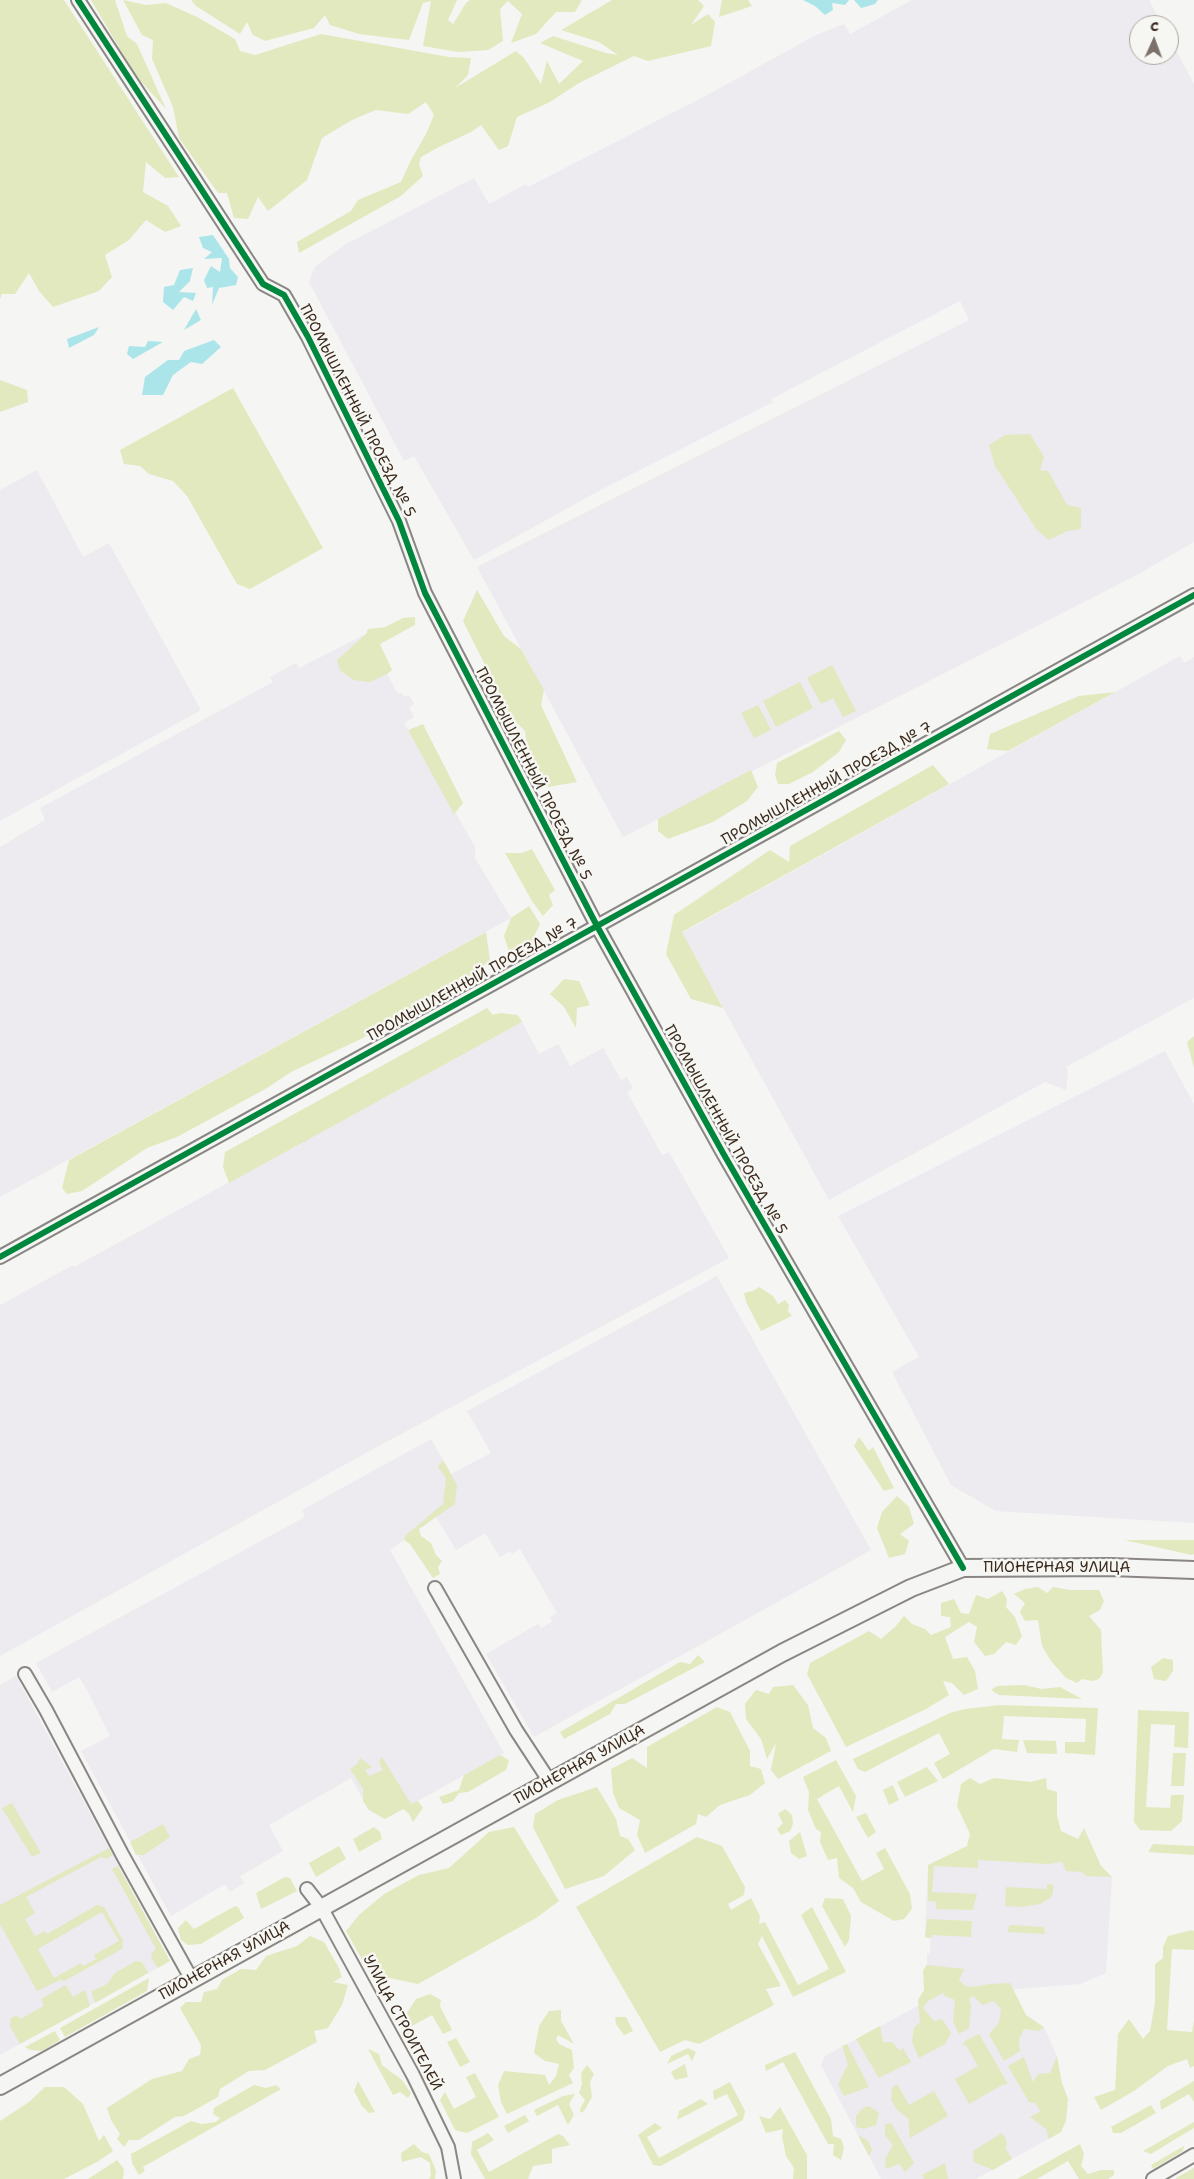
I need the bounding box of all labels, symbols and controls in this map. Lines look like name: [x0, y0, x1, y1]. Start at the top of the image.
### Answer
north arrow: [1129, 15, 1179, 65]
text: С: [1150, 17, 1159, 35]
street label: ПРОМЫШЛЕННЫЙ ПРОЕЗД № 5: [295, 302, 419, 520]
street label: ПРОМЫШЛЕННЫЙ ПРОЕЗД № 5: [471, 665, 595, 883]
street label: ПРОМЫШЛЕННЫЙ ПРОЕЗД № 7: [719, 718, 935, 850]
street label: ПРОМЫШЛЕННЫЙ ПРОЕЗД № 7: [365, 914, 581, 1046]
street label: ПРОМЫШЛЕННЫЙ ПРОЕЗД № 5: [660, 1022, 790, 1238]
street label: ПИОНЕРНАЯ УЛИЦА: [984, 1559, 1130, 1577]
street label: ПИОНЕРНАЯ УЛИЦА: [511, 1722, 649, 1808]
street label: ПИОНЕРНАЯ УЛИЦА: [156, 1918, 294, 2004]
street label: УЛИЦА СТРОИТЕЛЕЙ: [359, 1952, 445, 2094]

